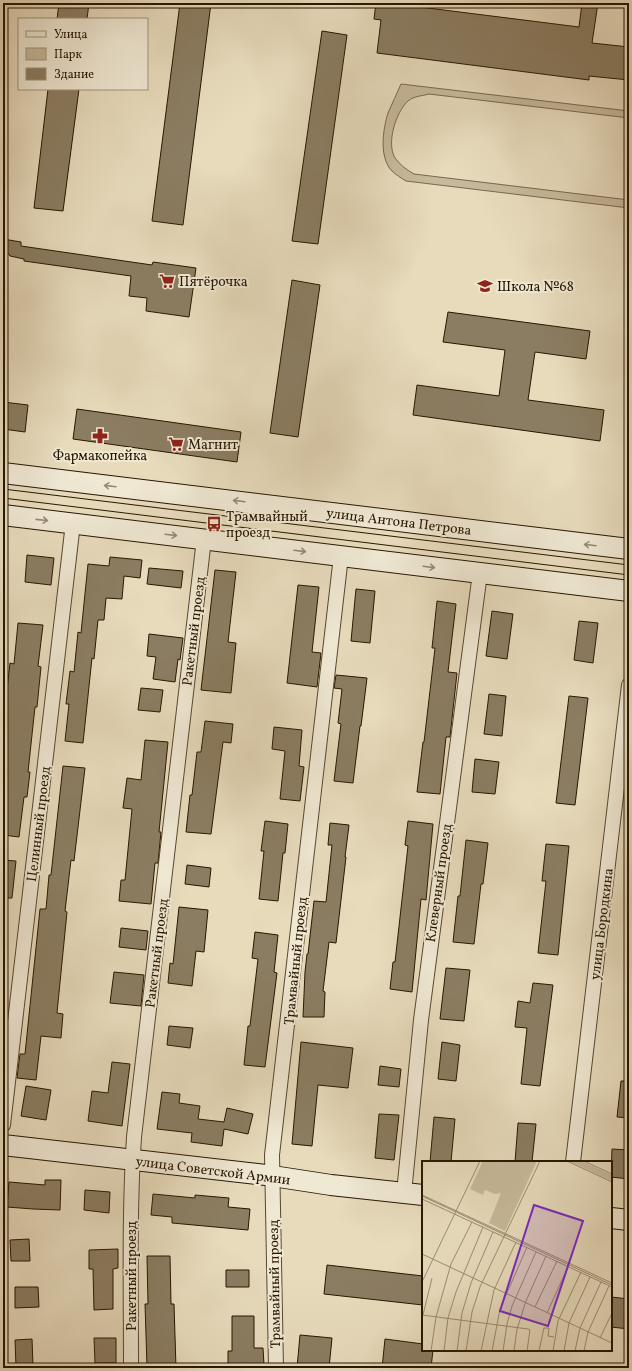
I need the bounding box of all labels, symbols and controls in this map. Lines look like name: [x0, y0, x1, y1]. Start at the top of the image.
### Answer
legend: [18, 18, 148, 90]
text: Улица: [54, 27, 87, 43]
text: Парк: [54, 47, 82, 63]
text: Здание: [54, 67, 94, 83]
supermarket icon: Пятёрочка: [158, 272, 176, 290]
place label: Пятёрочка: [179, 273, 248, 292]
school or university icon: Школа №68: [476, 277, 494, 295]
place label: Школа №68: [497, 278, 574, 297]
pharmacy icon: Фармакопейка: [91, 427, 109, 445]
supermarket icon: Магнит: [167, 435, 185, 453]
place label: Магнит: [188, 436, 238, 455]
place label: Фармакопейка: [53, 447, 147, 466]
one-way arrow: [104, 482, 117, 489]
one-way arrow: [233, 497, 246, 505]
street label: улица Антона Петрова: [325, 504, 473, 541]
place label: Трамвайный проезд: [226, 508, 308, 543]
bus stop icon: Трамвайный проезд: [205, 515, 223, 533]
one-way arrow: [35, 516, 48, 524]
one-way arrow: [164, 531, 177, 539]
one-way arrow: [584, 541, 597, 548]
one-way arrow: [293, 547, 306, 555]
one-way arrow: [422, 563, 435, 571]
street label: Ракетный проезд: [178, 575, 211, 687]
street label: Целинный проезд: [23, 765, 56, 883]
street label: Клеверный проезд: [422, 823, 457, 944]
street label: улица Бородкина: [586, 867, 619, 981]
street label: Трамвайный проезд: [280, 896, 313, 1026]
street label: Ракетный проезд: [141, 897, 174, 1009]
street label: улица Советской Армии: [134, 1153, 292, 1190]
inset map: [422, 1161, 612, 1351]
street label: Трамвайный проезд: [265, 1219, 286, 1349]
street label: Ракетный проезд: [123, 1221, 142, 1331]

